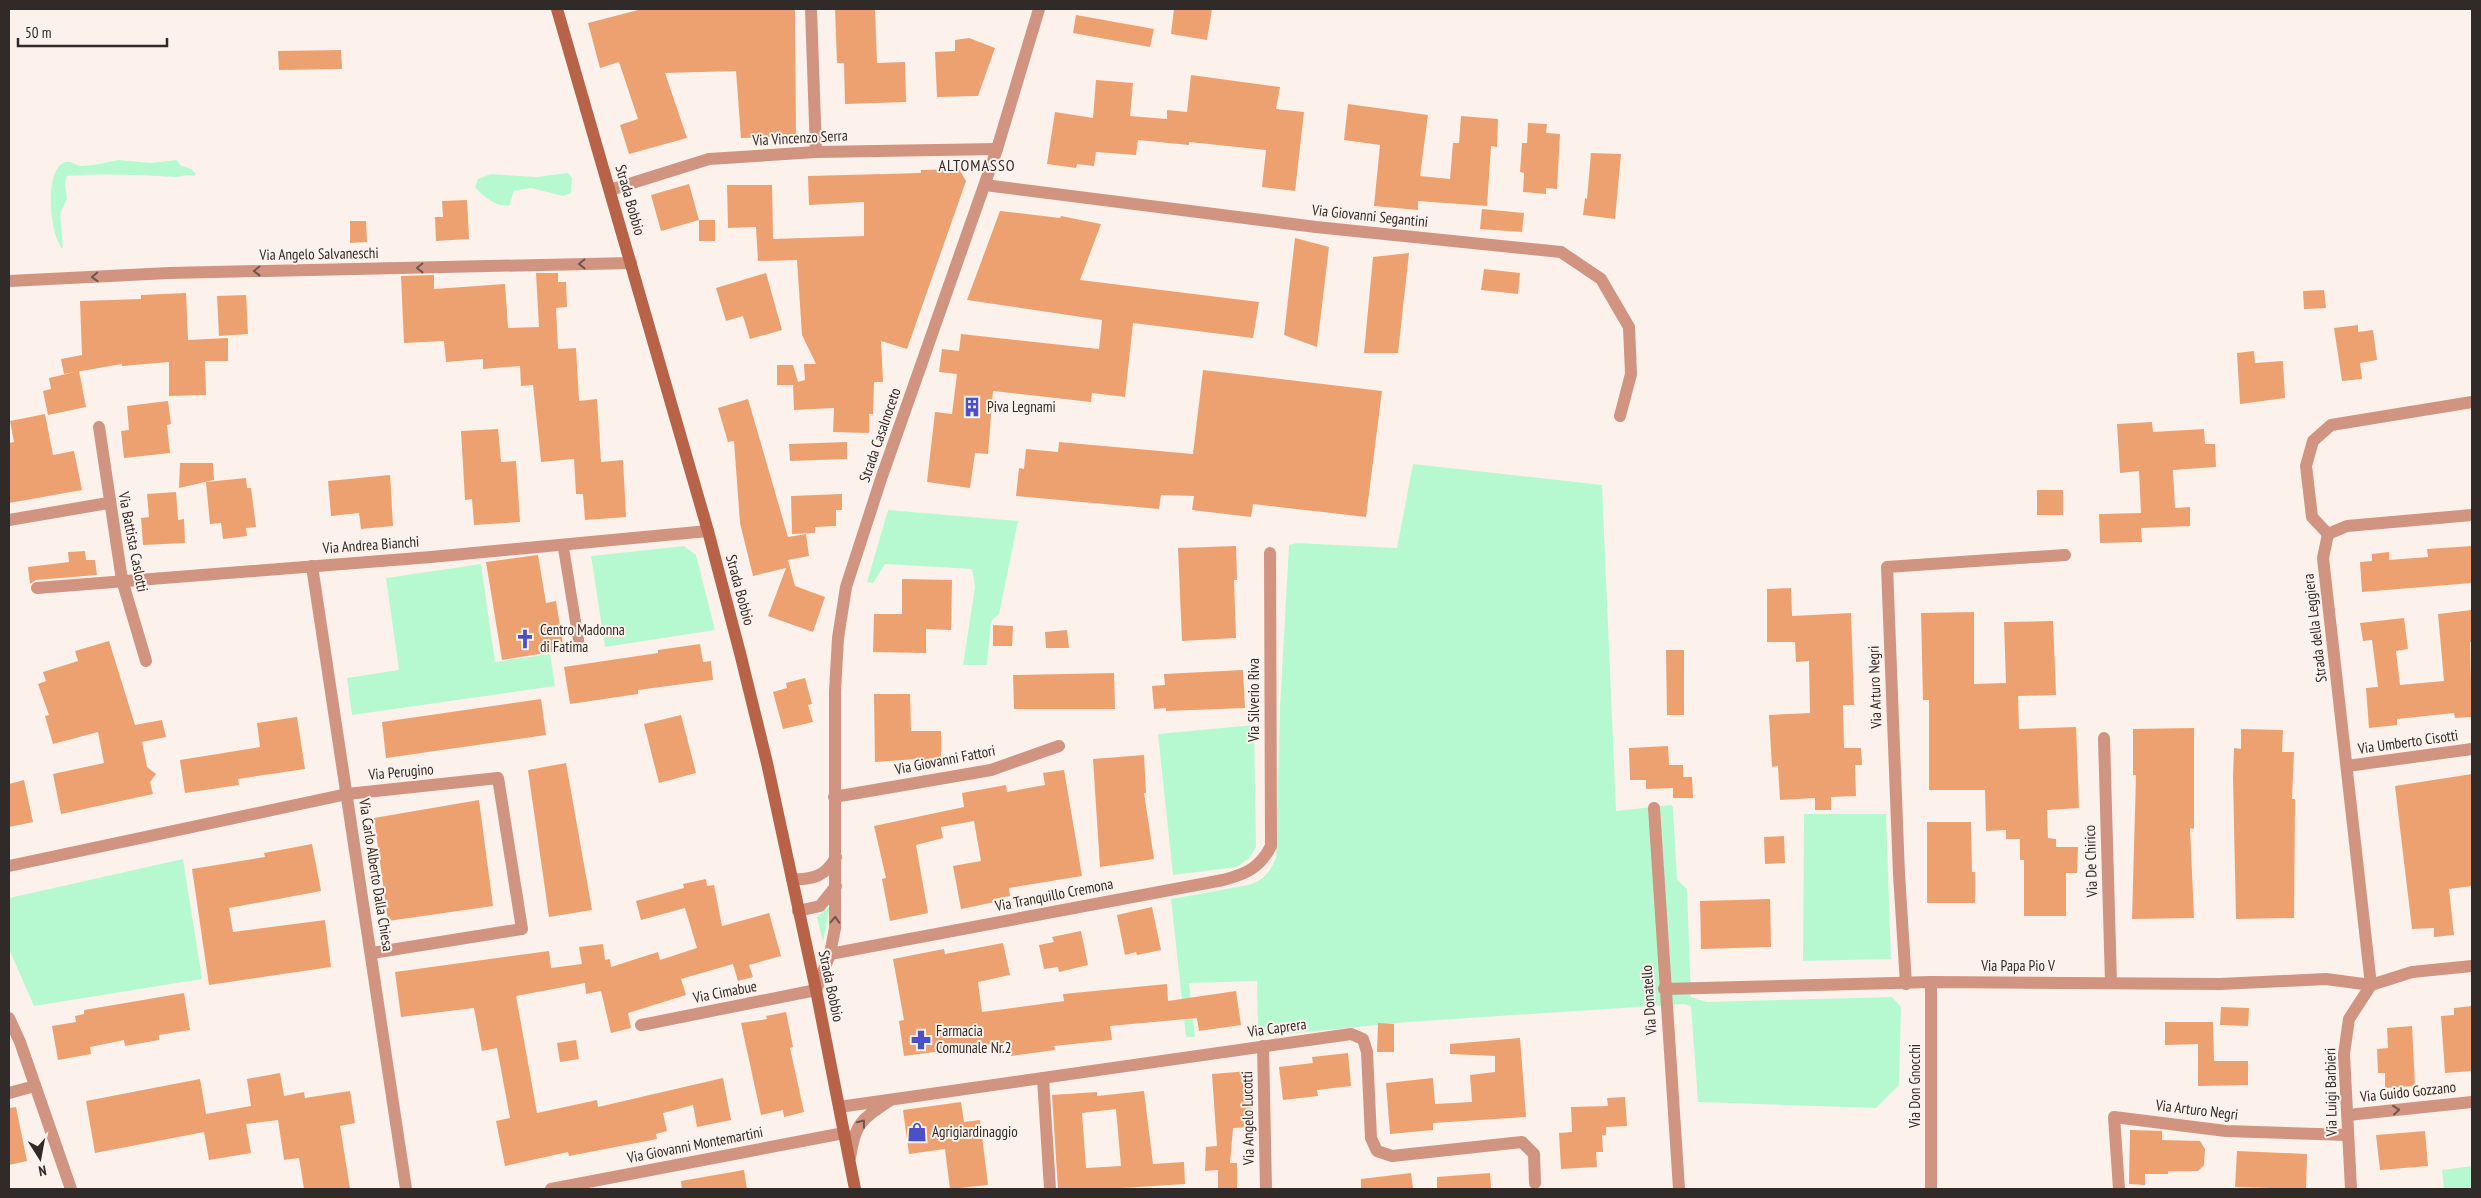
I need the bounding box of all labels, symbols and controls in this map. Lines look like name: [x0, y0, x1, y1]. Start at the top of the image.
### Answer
scale bar: [18, 15, 166, 47]
text: 50 m: [25, 23, 51, 42]
street label: Via Vincenzo Serra: [751, 126, 848, 150]
district label: ALTOMASSO: [938, 155, 1016, 175]
street label: Strada Bobbio: [611, 162, 650, 237]
street label: Via Giovanni Segantini: [1310, 200, 1429, 231]
street label: Via Angelo Salvaneschi: [258, 243, 379, 264]
one-way arrow: [578, 259, 586, 269]
one-way arrow: [415, 263, 423, 273]
one-way arrow: [253, 266, 261, 277]
one-way arrow: [90, 271, 98, 282]
street label: Strada Casalnoceto: [855, 385, 905, 484]
building icon: Piva Legnami: [961, 396, 983, 418]
place label: Piva Legnami: [987, 397, 1056, 416]
street label: Via Battista Caslotti: [114, 489, 153, 594]
street label: Via Andrea Bianchi: [321, 532, 420, 557]
street label: Strada Bobbio: [722, 552, 759, 627]
street label: Strada della Leggiera: [2298, 573, 2331, 683]
place label: Centro Madonna di Fatima: [540, 620, 625, 656]
church icon: Centro Madonna di Fatima: [514, 628, 536, 650]
street label: Via Arturo Negri: [1864, 645, 1885, 730]
street label: Via Silverio Riva: [1244, 658, 1263, 743]
street label: Via Umberto Cisotti: [2356, 725, 2459, 758]
street label: Via Giovanni Fattori: [892, 740, 997, 779]
street label: Via Perugino: [367, 759, 434, 784]
street label: Via Carlo Alberto Dalla Chiesa: [355, 796, 398, 953]
street label: Via De Chirico: [2080, 825, 2101, 898]
street label: Via Tranquillo Cremona: [992, 874, 1115, 915]
one-way arrow: [830, 916, 840, 924]
street label: Strada Bobbio: [815, 948, 848, 1023]
street label: Via Papa Pio V: [1980, 956, 2055, 975]
street label: Via Donatello: [1637, 964, 1660, 1037]
street label: Via Cimabue: [690, 976, 758, 1007]
street label: Via Caprera: [1245, 1014, 1307, 1041]
place label: Farmacia Comunale Nr.2: [936, 1021, 1011, 1057]
pharmacy icon: Farmacia Comunale Nr.2: [910, 1029, 932, 1051]
street label: Via Don Gnocchi: [1905, 1044, 1924, 1129]
street label: Via Luigi Barbieri: [2320, 1048, 2341, 1137]
street label: Via Angelo Lucotti: [1237, 1071, 1258, 1166]
street label: Via Guido Gozzano: [2358, 1077, 2457, 1106]
street label: Via Arturo Negri: [2154, 1095, 2239, 1124]
one-way arrow: [2392, 1105, 2400, 1116]
one-way arrow: [856, 1120, 864, 1129]
shop icon: Agrigiardinaggio: [906, 1121, 928, 1143]
street label: Via Giovanni Montemartini: [624, 1122, 764, 1167]
place label: Agrigiardinaggio: [932, 1122, 1018, 1141]
north arrow: [15, 1133, 65, 1183]
text: N: [37, 1161, 48, 1180]

